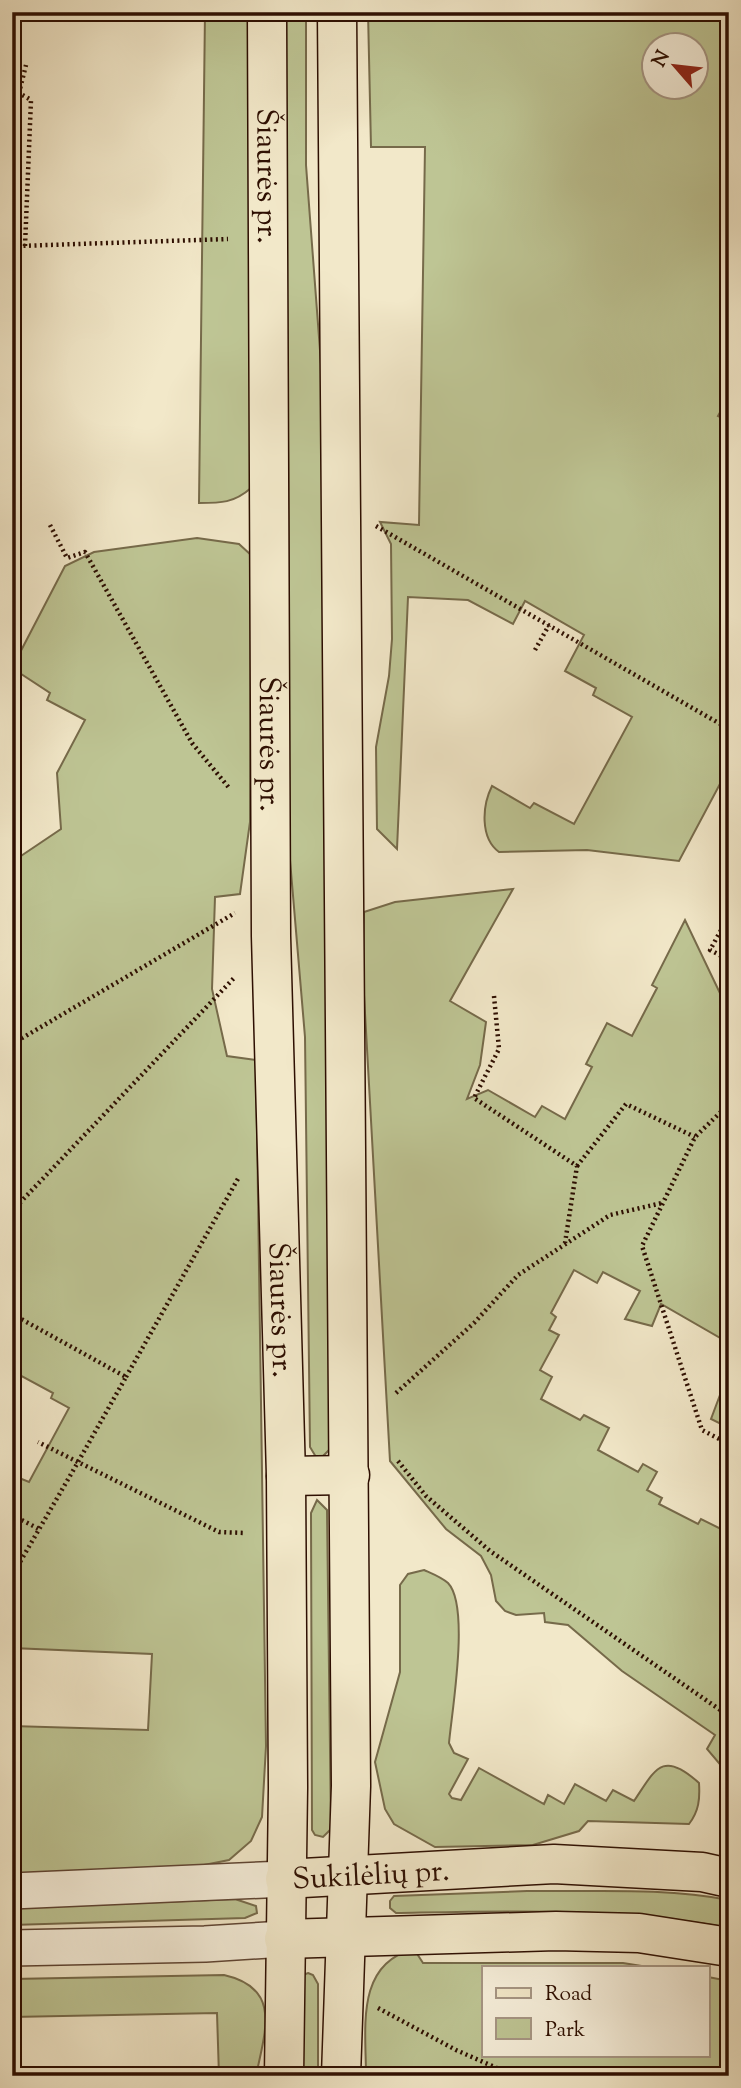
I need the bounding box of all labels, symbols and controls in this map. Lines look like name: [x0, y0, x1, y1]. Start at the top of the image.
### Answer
north arrow: [640, 32, 710, 102]
text: N: [647, 46, 678, 72]
street label: Šiaurės pr.: [243, 108, 287, 244]
street label: Šiaurės pr.: [246, 676, 289, 812]
street label: Šiaurės pr.: [256, 1241, 302, 1378]
street label: Sukilėlių pr.: [291, 1851, 451, 1903]
legend: [482, 1966, 710, 2056]
text: Road: [545, 1980, 592, 2010]
text: Park: [545, 2016, 586, 2046]

